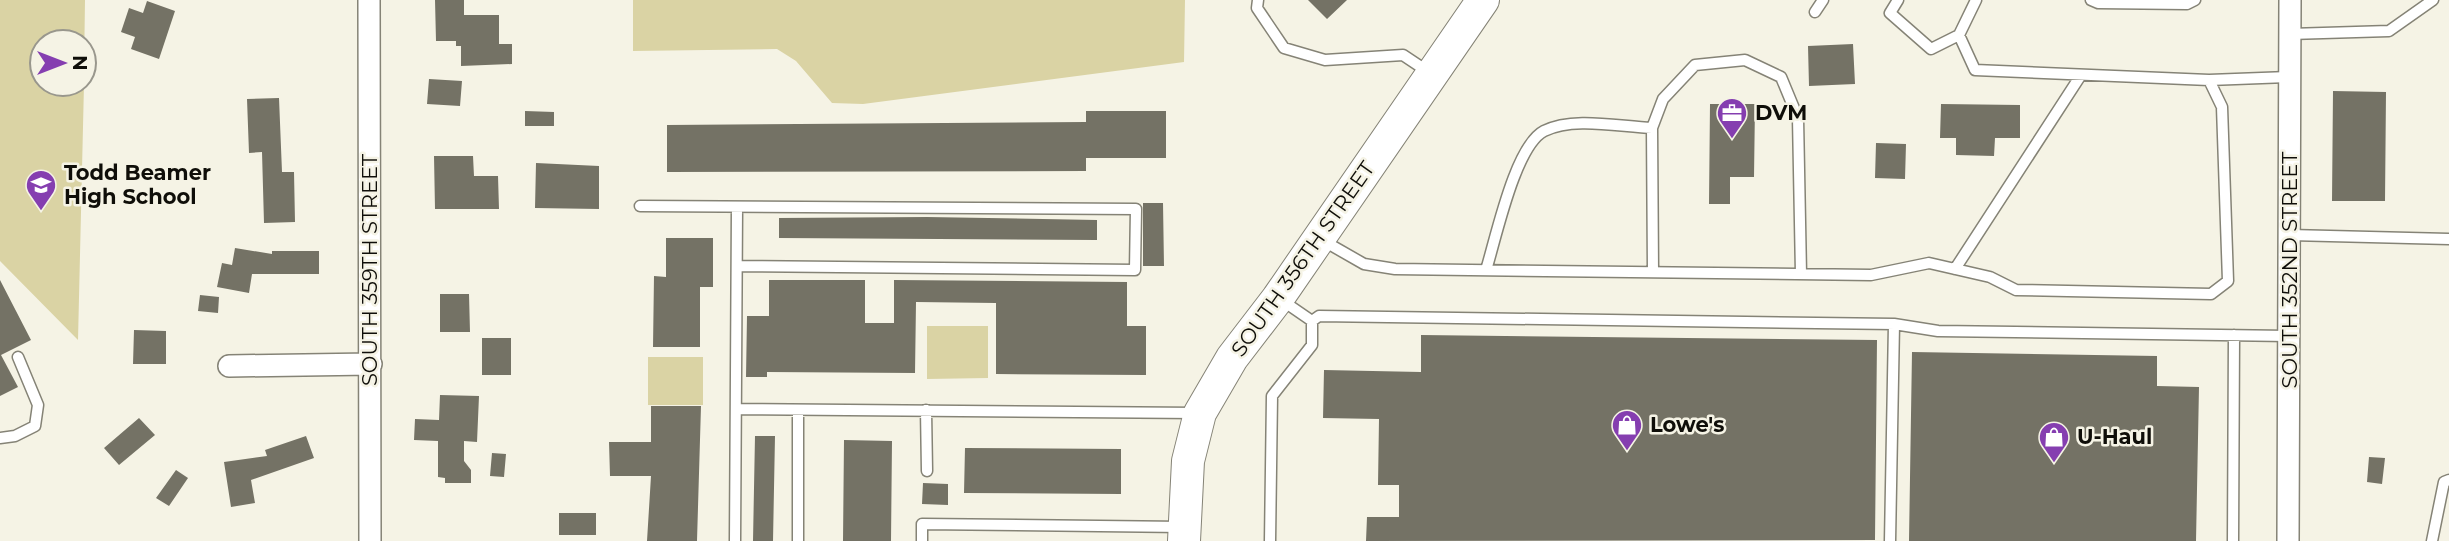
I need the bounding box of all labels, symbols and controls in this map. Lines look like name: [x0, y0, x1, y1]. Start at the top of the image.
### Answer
north arrow: [28, 28, 98, 98]
text: N: [68, 55, 91, 71]
office icon: DVM: [1715, 96, 1749, 140]
place label: DVM: [1755, 100, 1807, 125]
street label: SOUTH 352ND STREET: [2277, 152, 2302, 388]
street label: SOUTH 359TH STREET: [357, 154, 382, 386]
street label: SOUTH 356TH STREET: [1226, 156, 1379, 361]
place label: Todd Beamer High School: [64, 160, 211, 209]
school or university icon: Todd Beamer High School: [24, 168, 58, 212]
shop icon: Lowe's: [1610, 408, 1644, 452]
place label: Lowe's: [1650, 412, 1724, 437]
shop icon: U-Haul: [2037, 420, 2071, 464]
place label: U-Haul: [2077, 424, 2152, 449]

